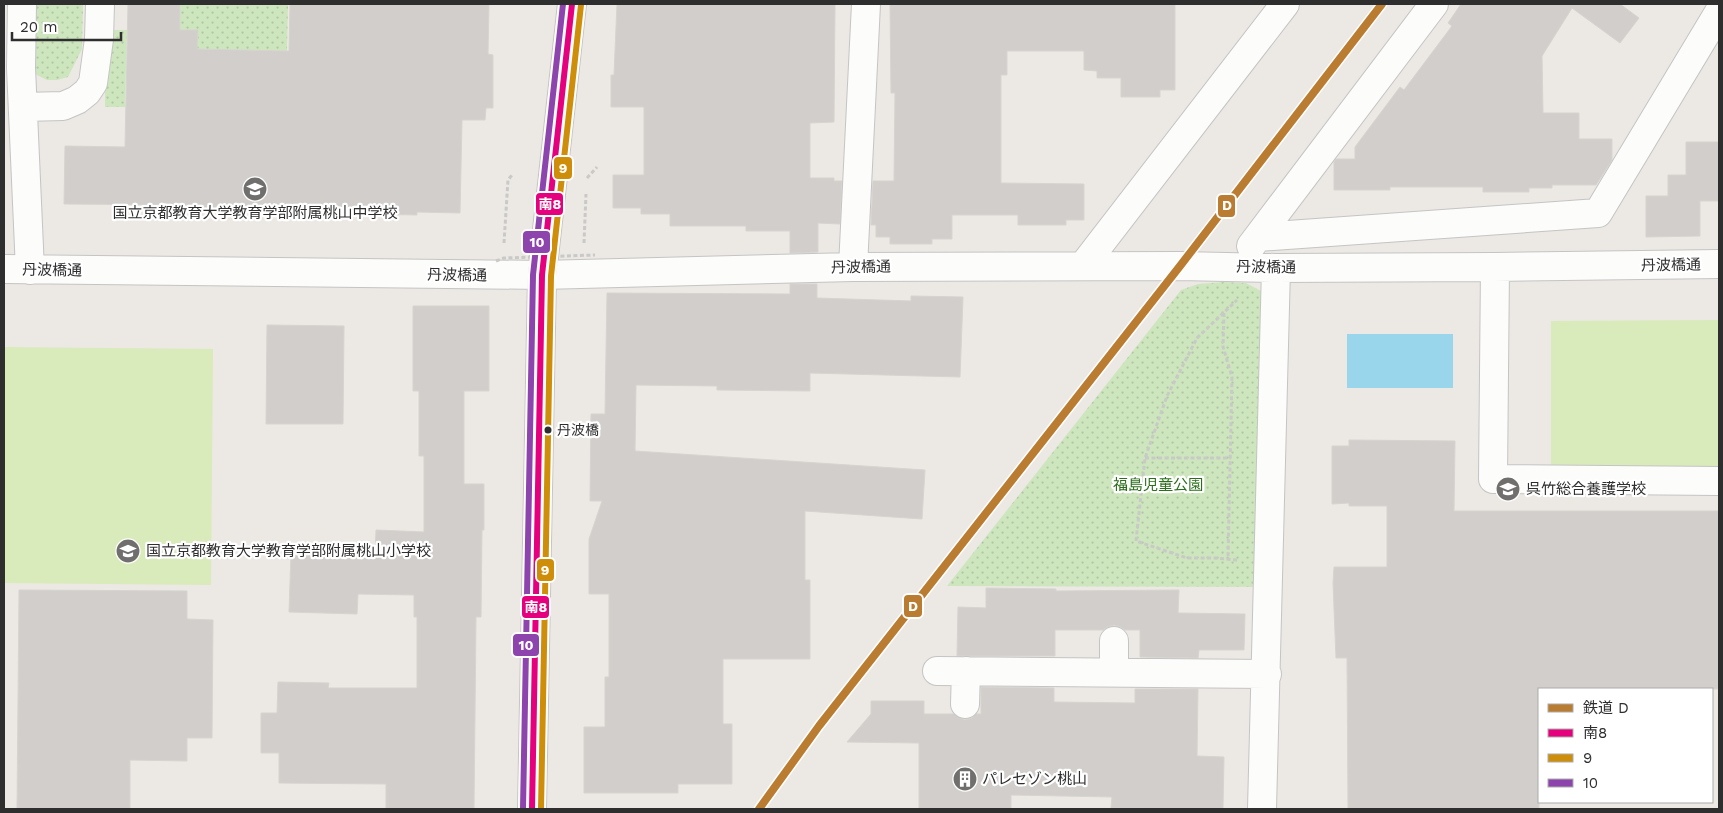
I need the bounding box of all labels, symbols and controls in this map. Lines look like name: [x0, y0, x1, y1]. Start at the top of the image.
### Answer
scale bar: [12, 10, 121, 42]
text: 20 m: [20, 18, 58, 36]
line badge: 9: [553, 156, 573, 180]
text: 9: [559, 160, 567, 176]
school or university icon: 国立京都教育大学教育学部附属桃山中学校: [242, 176, 268, 202]
line badge: 南8: [535, 192, 564, 216]
line badge: D: [1217, 194, 1236, 218]
text: 南8: [539, 196, 562, 212]
text: D: [1222, 197, 1232, 213]
place label: 国立京都教育大学教育学部附属桃山中学校: [112, 204, 398, 222]
line badge: 10: [522, 230, 551, 254]
text: 10: [529, 234, 545, 250]
street label: 丹波橋通: [1641, 255, 1701, 275]
street label: 丹波橋通: [831, 257, 891, 277]
street label: 丹波橋通: [1236, 257, 1296, 277]
street label: 丹波橋通: [22, 260, 82, 280]
street label: 丹波橋通: [427, 265, 487, 285]
place label: 丹波橋: [557, 422, 599, 438]
marker: 丹波橋: [543, 425, 553, 435]
park label: 福島児童公園: [1113, 476, 1203, 494]
school or university icon: 呉竹総合養護学校: [1495, 476, 1521, 502]
place label: 呉竹総合養護学校: [1526, 480, 1646, 498]
school or university icon: 国立京都教育大学教育学部附属桃山小学校: [115, 538, 141, 564]
place label: 国立京都教育大学教育学部附属桃山小学校: [146, 542, 431, 560]
line badge: 9: [536, 558, 555, 582]
text: 9: [541, 562, 549, 578]
line badge: D: [903, 594, 923, 618]
line badge: 南8: [521, 595, 550, 619]
text: D: [908, 598, 918, 614]
text: 南8: [525, 599, 548, 615]
line badge: 10: [512, 633, 540, 657]
text: 10: [518, 637, 534, 653]
legend: [1538, 688, 1713, 803]
text: 鉄道 D: [1583, 699, 1629, 717]
text: 南8: [1583, 724, 1607, 742]
text: 9: [1583, 749, 1592, 767]
building icon: パレセゾン桃山: [952, 766, 978, 792]
place label: パレセゾン桃山: [982, 770, 1087, 788]
text: 10: [1583, 774, 1598, 792]

